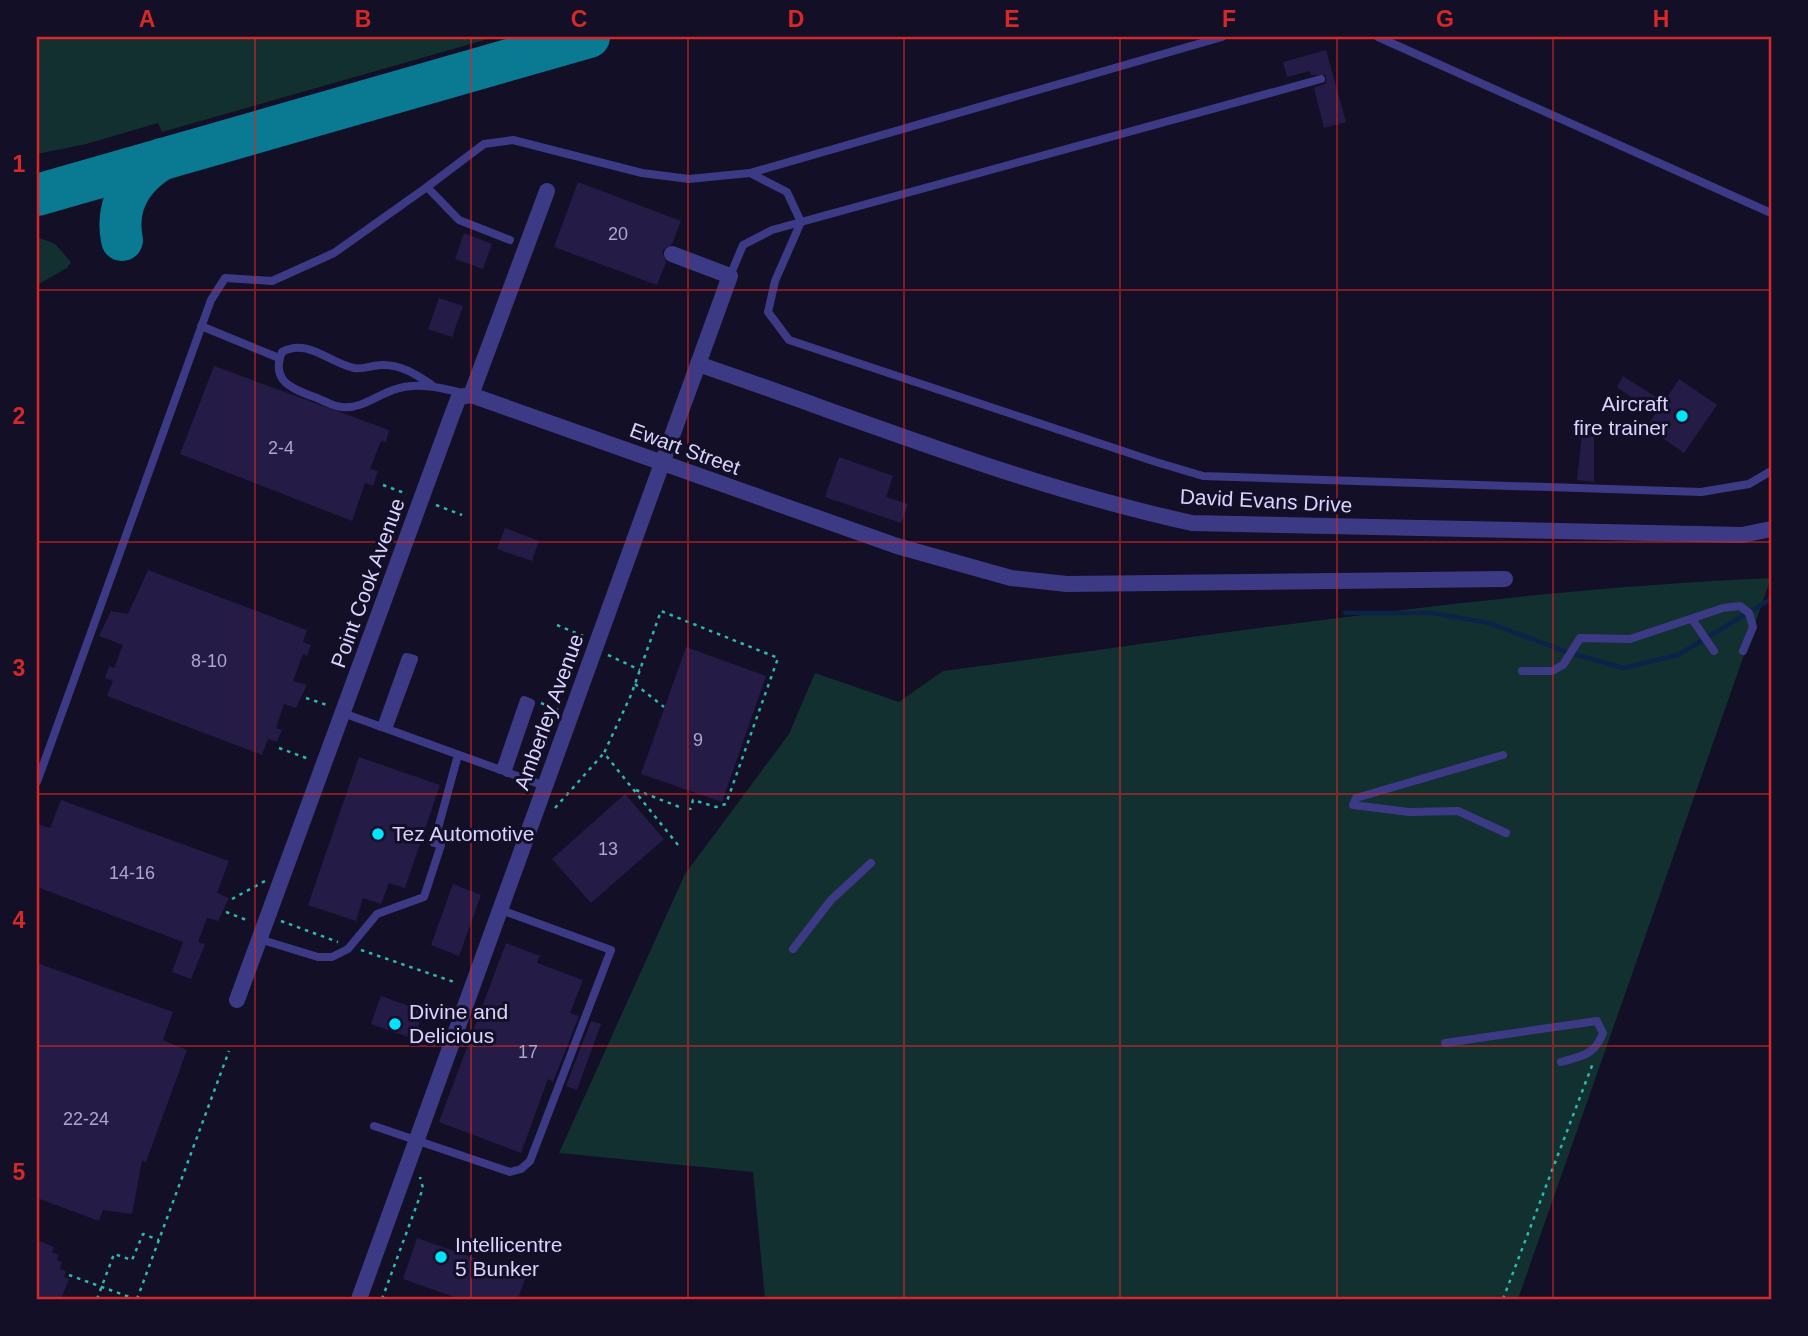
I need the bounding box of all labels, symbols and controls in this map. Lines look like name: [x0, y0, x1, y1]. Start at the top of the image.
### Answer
text: A: [139, 6, 155, 32]
text: B: [355, 6, 371, 32]
text: C: [571, 6, 587, 32]
text: D: [788, 6, 804, 32]
text: E: [1004, 6, 1020, 32]
text: F: [1222, 6, 1236, 32]
text: G: [1436, 6, 1454, 32]
text: H: [1653, 6, 1669, 32]
text: 1: [13, 151, 26, 177]
house number: 20: [608, 224, 628, 244]
place label: Aircraft fire trainer: [1573, 392, 1668, 439]
text: 2: [13, 403, 25, 429]
marker: Aircraft fire trainer: [1674, 408, 1690, 424]
street label: Ewart Street: [627, 418, 744, 479]
house number: 2-4: [268, 438, 294, 458]
street label: David Evans Drive: [1179, 484, 1353, 517]
street label: Point Cook Avenue: [326, 495, 409, 671]
street label: Amberley Avenue: [510, 631, 587, 793]
house number: 8-10: [191, 651, 227, 671]
text: 3: [13, 655, 25, 681]
house number: 9: [693, 730, 703, 750]
place label: Tez Automotive: [392, 822, 534, 845]
marker: Tez Automotive: [370, 826, 386, 842]
house number: 13: [598, 839, 618, 859]
house number: 14-16: [109, 863, 155, 883]
text: 4: [13, 907, 26, 933]
place label: Divine and Delicious: [409, 1000, 508, 1047]
marker: Divine and Delicious: [387, 1016, 403, 1032]
house number: 17: [518, 1042, 538, 1062]
house number: 22-24: [63, 1109, 109, 1129]
text: 5: [13, 1159, 26, 1185]
place label: Intellicentre 5 Bunker: [455, 1233, 562, 1280]
marker: Intellicentre 5 Bunker: [433, 1249, 449, 1265]

